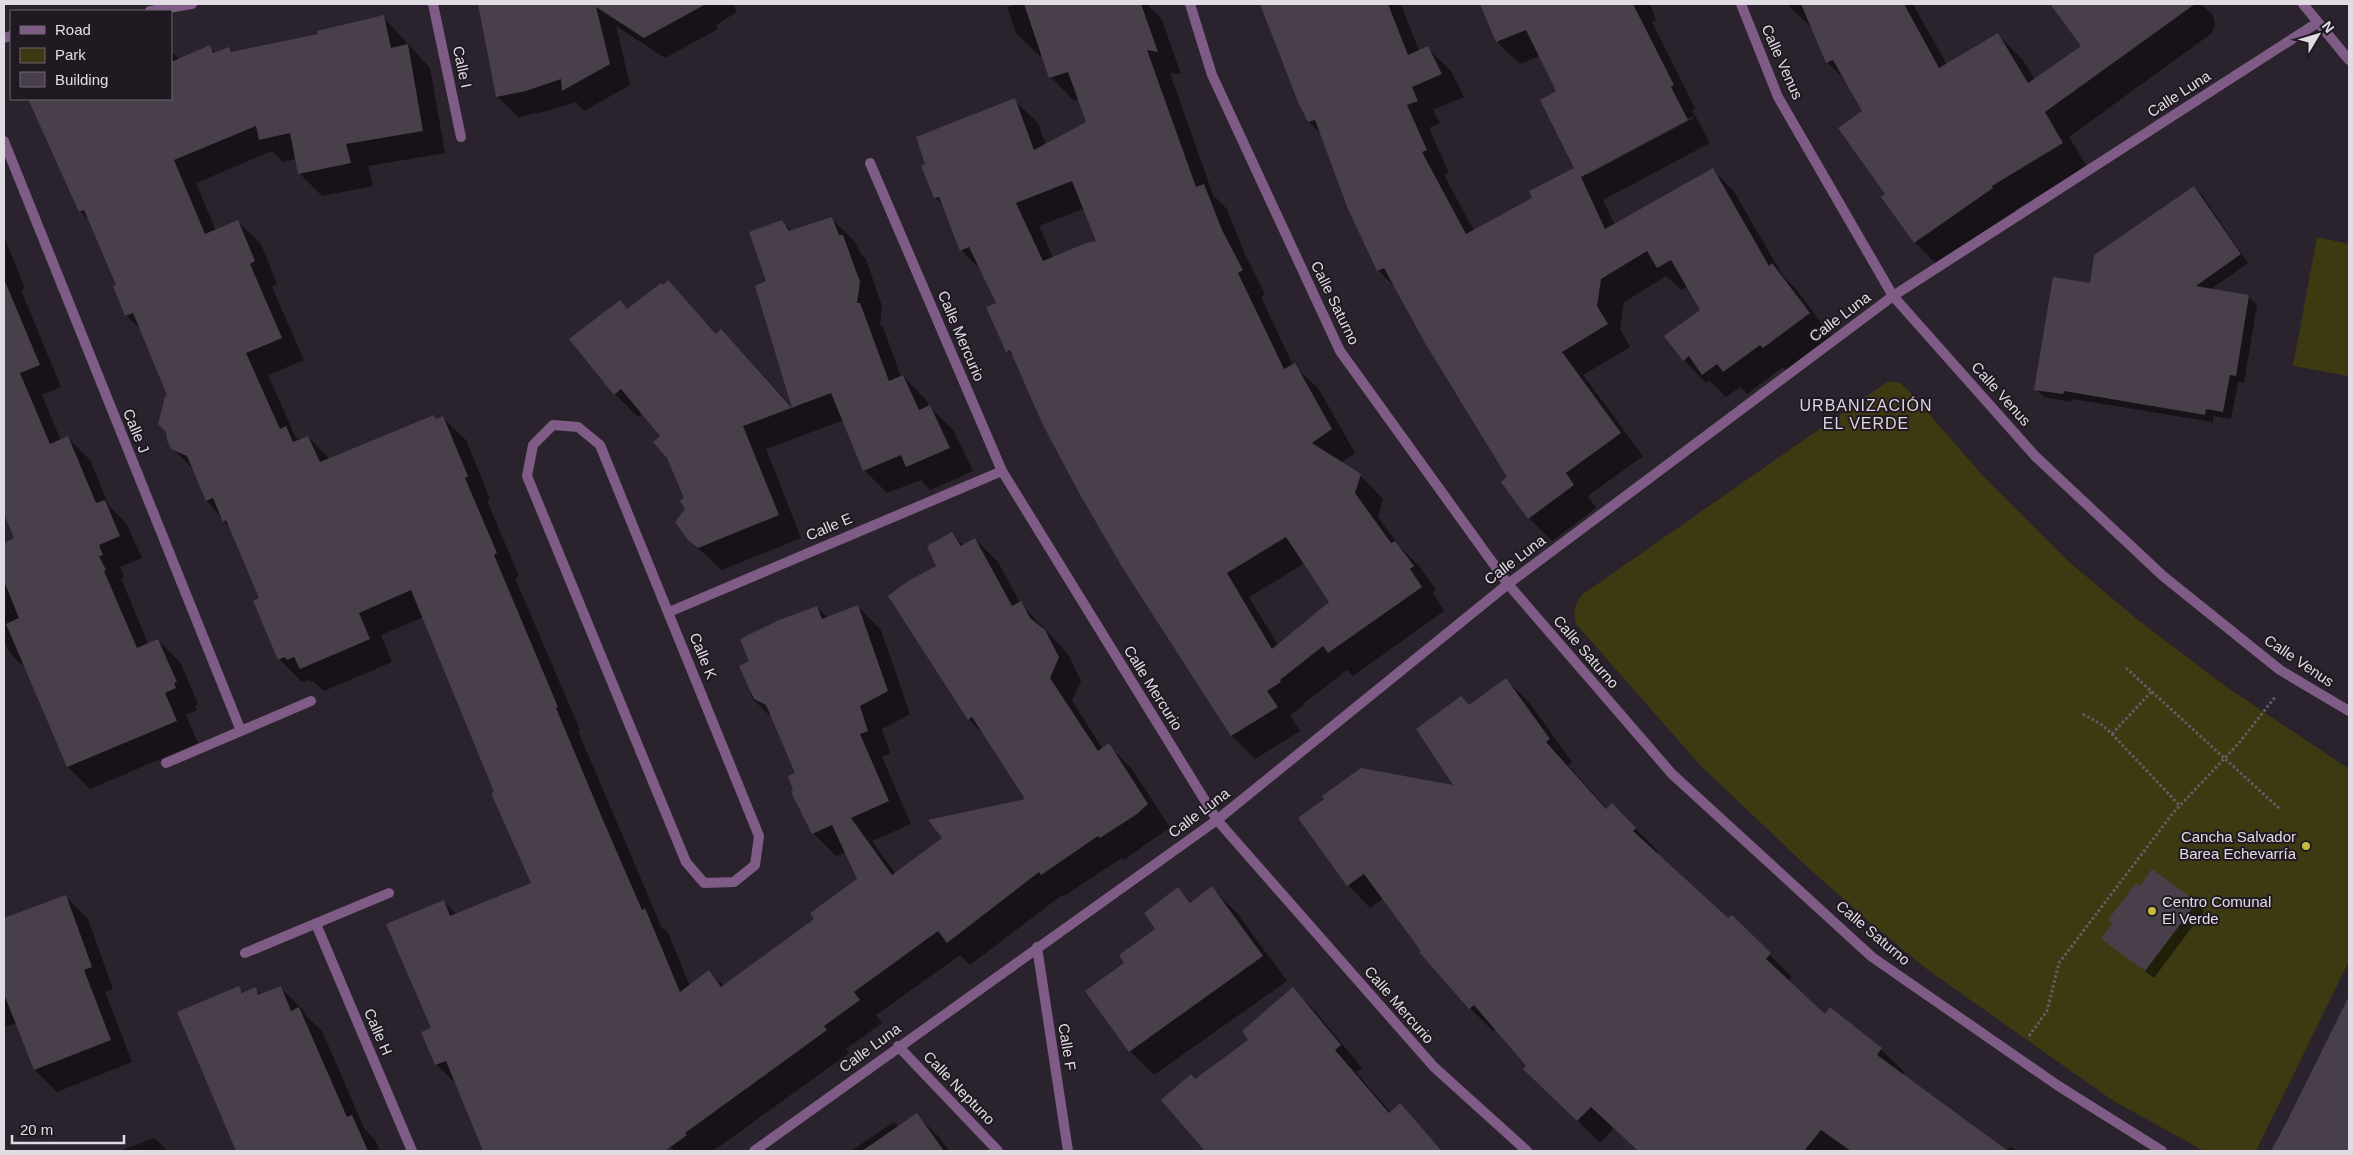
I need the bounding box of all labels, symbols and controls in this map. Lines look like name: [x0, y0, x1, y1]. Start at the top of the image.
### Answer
legend: [10, 10, 172, 100]
north arrow: [2293, 10, 2343, 60]
text: N: [2319, 18, 2338, 36]
text: Road: [55, 21, 91, 38]
street label: Calle Venus: [1758, 22, 1807, 102]
street label: Calle I: [450, 44, 475, 89]
text: Park: [55, 46, 86, 63]
street label: Calle Luna: [2144, 67, 2214, 120]
text: Building: [55, 71, 108, 88]
street label: Calle Saturno: [1308, 258, 1363, 347]
street label: Calle Mercurio: [935, 288, 988, 384]
street label: Calle Luna: [1806, 288, 1874, 345]
street label: Calle Venus: [1968, 358, 2034, 429]
district label: URBANIZACIÓN EL VERDE: [1800, 396, 1932, 432]
street label: Calle J: [120, 406, 153, 455]
street label: Calle E: [803, 509, 854, 544]
street label: Calle Luna: [1481, 531, 1549, 588]
street label: Calle Saturno: [1550, 612, 1623, 692]
street label: Calle K: [687, 630, 720, 681]
street label: Calle Venus: [2261, 631, 2337, 690]
street label: Calle Mercurio: [1121, 642, 1186, 733]
street label: Calle Luna: [1165, 784, 1233, 841]
place label: Cancha Salvador Barea Echevarría: [2179, 828, 2297, 862]
marker: Cancha Salvador Barea Echevarría: [2300, 840, 2312, 852]
place label: Centro Comunal El Verde: [2162, 893, 2271, 927]
street label: Calle Saturno: [1833, 897, 1914, 968]
marker: Centro Comunal El Verde: [2146, 905, 2158, 917]
street label: Calle Mercurio: [1361, 963, 1438, 1047]
street label: Calle H: [361, 1006, 396, 1058]
street label: Calle Luna: [836, 1019, 904, 1076]
street label: Calle F: [1055, 1022, 1080, 1072]
street label: Calle Neptuno: [920, 1048, 998, 1128]
scale bar: [12, 1112, 125, 1144]
text: 20 m: [20, 1121, 53, 1138]

